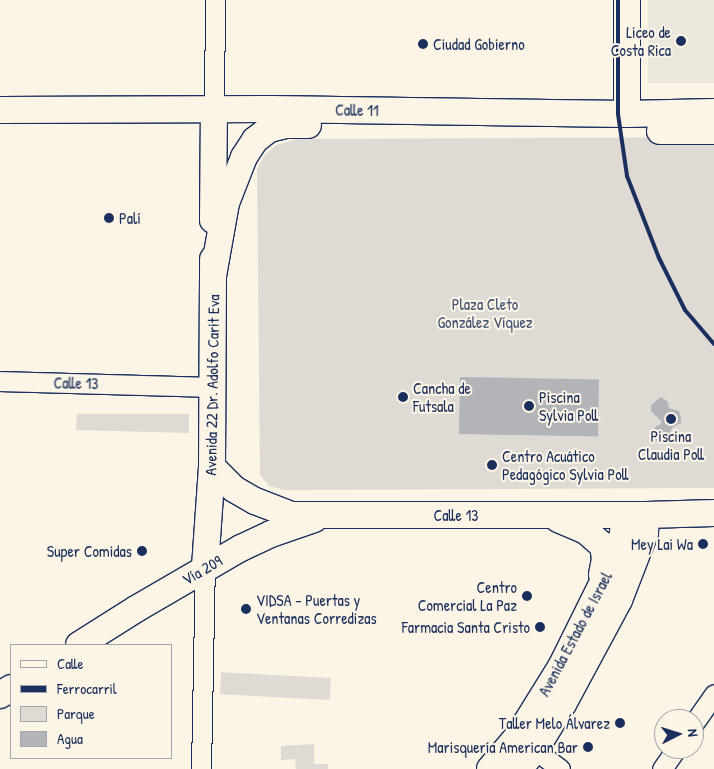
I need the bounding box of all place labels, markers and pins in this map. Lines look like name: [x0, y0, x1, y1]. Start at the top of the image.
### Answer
place label: Liceo de Costa Rica: [611, 22, 671, 60]
place label: Ciudad Gobierno: [433, 34, 525, 54]
marker: Liceo de Costa Rica: [675, 35, 687, 47]
marker: Ciudad Gobierno: [417, 38, 429, 50]
place label: Palí: [119, 208, 141, 228]
marker: Palí: [103, 212, 115, 224]
place label: Cancha de Futsala: [413, 378, 471, 416]
place label: Piscina Sylvia Poll: [539, 387, 598, 425]
marker: Cancha de Futsala: [397, 391, 409, 403]
marker: Piscina Sylvia Poll: [523, 400, 535, 412]
marker: Piscina Claudia Poll: [665, 413, 677, 425]
place label: Piscina Claudia Poll: [638, 426, 704, 464]
place label: Centro Acuático Pedagógico Sylvia Poll: [502, 446, 629, 484]
marker: Centro Acuático Pedagógico Sylvia Poll: [486, 459, 498, 471]
place label: Mey Lai Wa: [631, 534, 693, 554]
marker: Mey Lai Wa: [697, 538, 709, 550]
place label: Super Comidas: [47, 541, 132, 561]
marker: Super Comidas: [136, 545, 148, 557]
place label: Centro Comercial La Paz: [418, 577, 517, 615]
place label: VIDSA - Puertas y Ventanas Corredizas: [256, 590, 377, 628]
marker: Centro Comercial La Paz: [521, 590, 533, 602]
marker: VIDSA - Puertas y Ventanas Corredizas: [240, 603, 252, 615]
place label: Farmacia Santa Cristo: [402, 617, 530, 637]
marker: Farmacia Santa Cristo: [534, 621, 546, 633]
place label: Taller Melo Álvarez: [499, 713, 610, 733]
marker: Taller Melo Álvarez: [614, 717, 626, 729]
place label: Marisquería American Bar: [428, 737, 578, 757]
marker: Marisquería American Bar: [582, 741, 594, 753]

